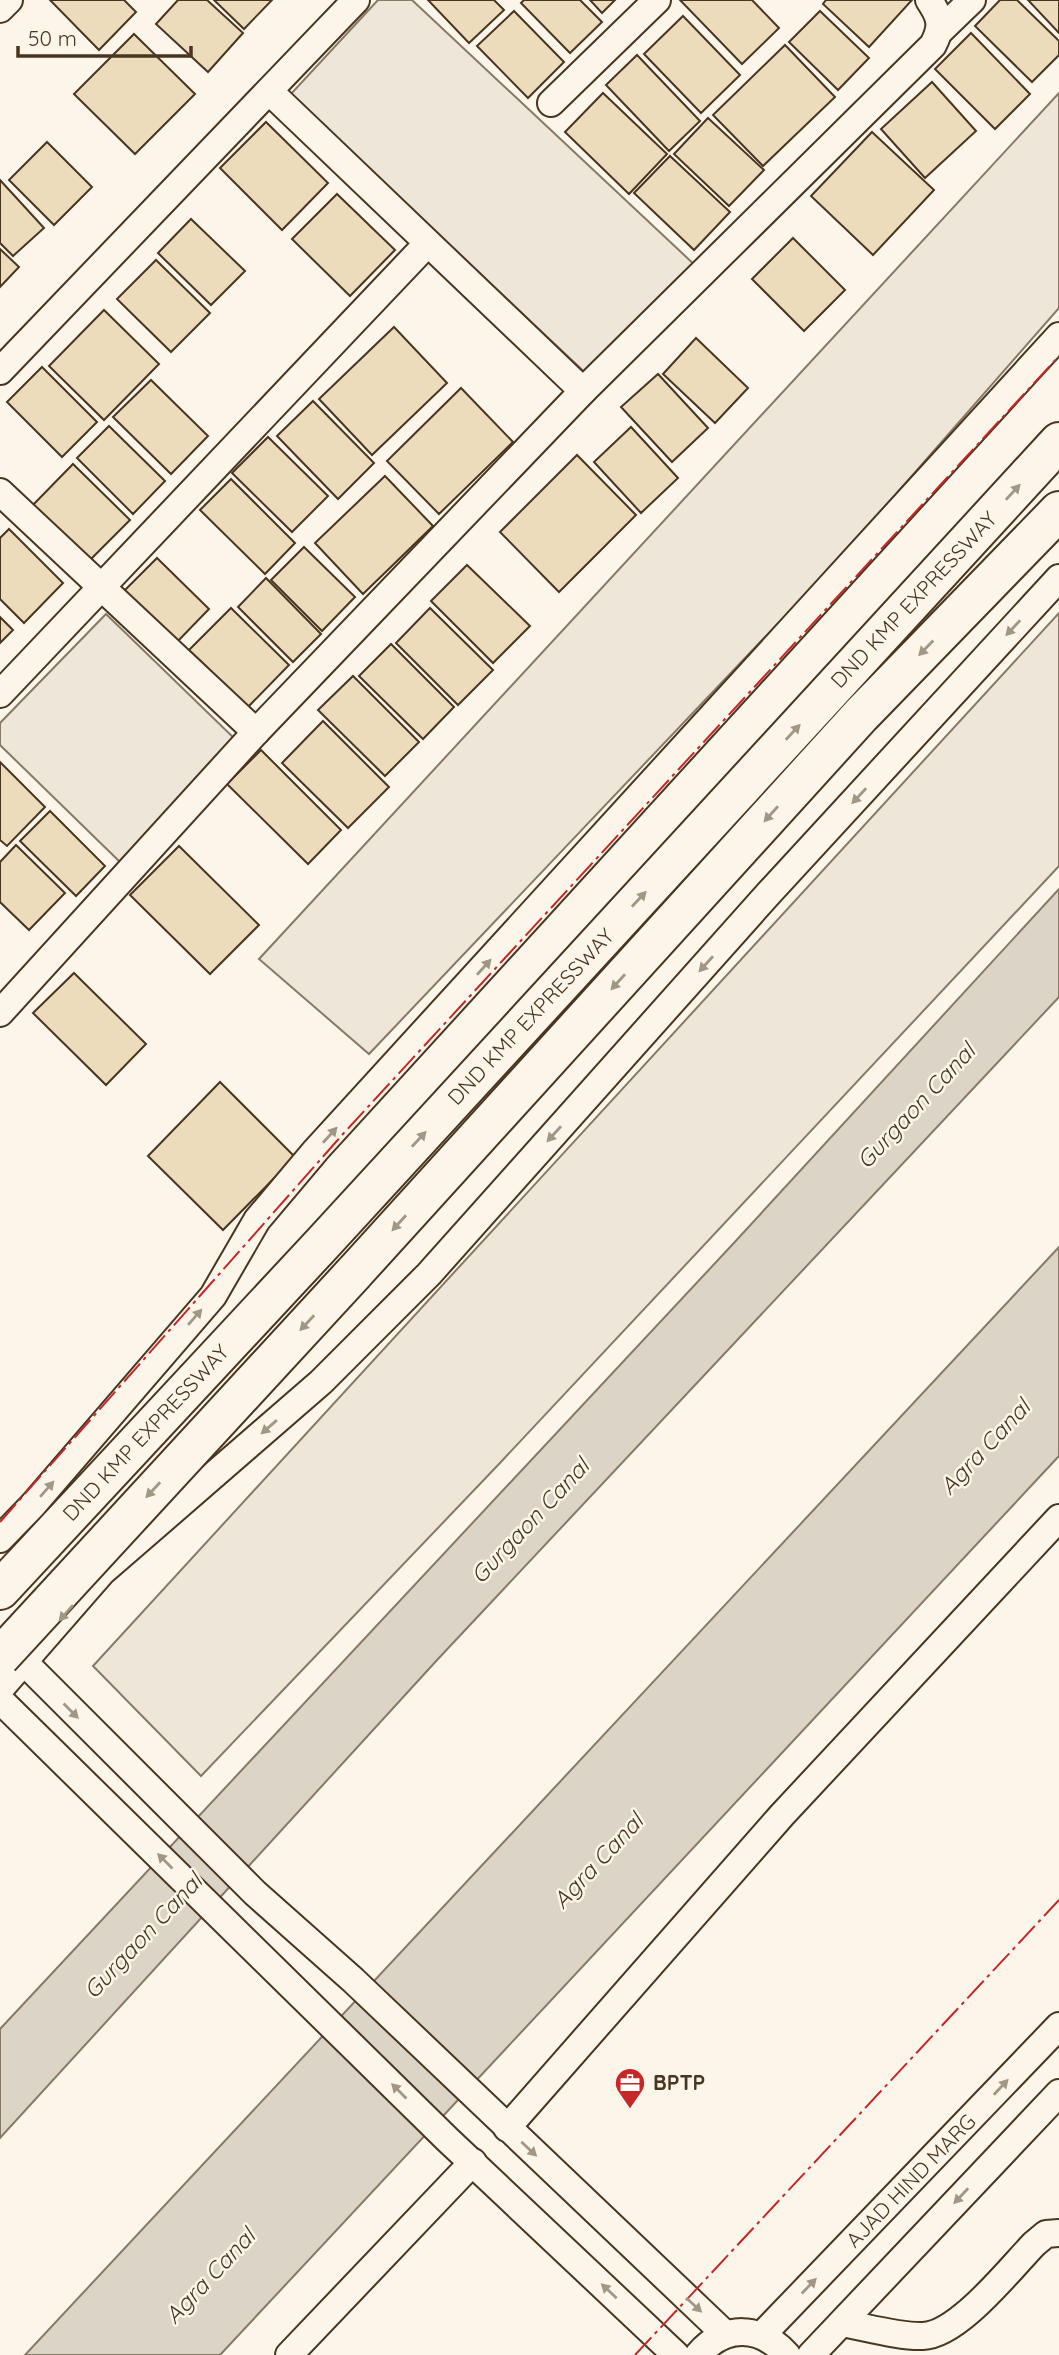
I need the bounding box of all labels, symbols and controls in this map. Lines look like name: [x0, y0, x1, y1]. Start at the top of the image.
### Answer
scale bar: [18, 14, 191, 58]
text: 50 m: [28, 25, 77, 51]
one-way arrow: [1005, 484, 1021, 501]
street label: DND KMP EXPRESSWAY: [825, 505, 1002, 693]
one-way arrow: [1005, 619, 1021, 636]
one-way arrow: [918, 639, 935, 656]
one-way arrow: [785, 723, 801, 741]
one-way arrow: [851, 787, 867, 805]
one-way arrow: [763, 805, 779, 823]
one-way arrow: [631, 890, 647, 908]
street label: DND KMP EXPRESSWAY: [442, 922, 619, 1110]
one-way arrow: [699, 956, 714, 973]
one-way arrow: [476, 958, 492, 976]
one-way arrow: [610, 973, 626, 991]
water label: Gurgaon Canal: [850, 1035, 983, 1174]
one-way arrow: [547, 1125, 563, 1142]
one-way arrow: [322, 1127, 338, 1144]
one-way arrow: [410, 1131, 426, 1148]
one-way arrow: [391, 1214, 407, 1232]
one-way arrow: [187, 1308, 202, 1325]
one-way arrow: [300, 1314, 316, 1331]
street label: DND KMP EXPRESSWAY: [57, 1338, 234, 1526]
water label: Agra Canal: [933, 1391, 1038, 1500]
one-way arrow: [260, 1419, 278, 1435]
water label: Gurgaon Canal: [464, 1450, 597, 1589]
one-way arrow: [39, 1480, 55, 1498]
one-way arrow: [146, 1481, 162, 1498]
one-way arrow: [59, 1605, 74, 1622]
one-way arrow: [63, 1702, 80, 1719]
water label: Agra Canal: [546, 1805, 651, 1914]
one-way arrow: [157, 1853, 173, 1869]
water label: Gurgaon Canal: [77, 1865, 210, 2004]
office icon: BPTP: [613, 2066, 647, 2110]
place label: BPTP: [653, 2069, 705, 2095]
one-way arrow: [993, 2079, 1009, 2096]
one-way arrow: [390, 2083, 407, 2100]
street label: AJAD HIND MARG: [840, 2108, 981, 2252]
one-way arrow: [520, 2140, 537, 2156]
one-way arrow: [954, 2187, 970, 2204]
water label: Agra Canal: [158, 2220, 263, 2329]
one-way arrow: [801, 2278, 817, 2295]
one-way arrow: [601, 2284, 618, 2300]
one-way arrow: [686, 2297, 703, 2314]

